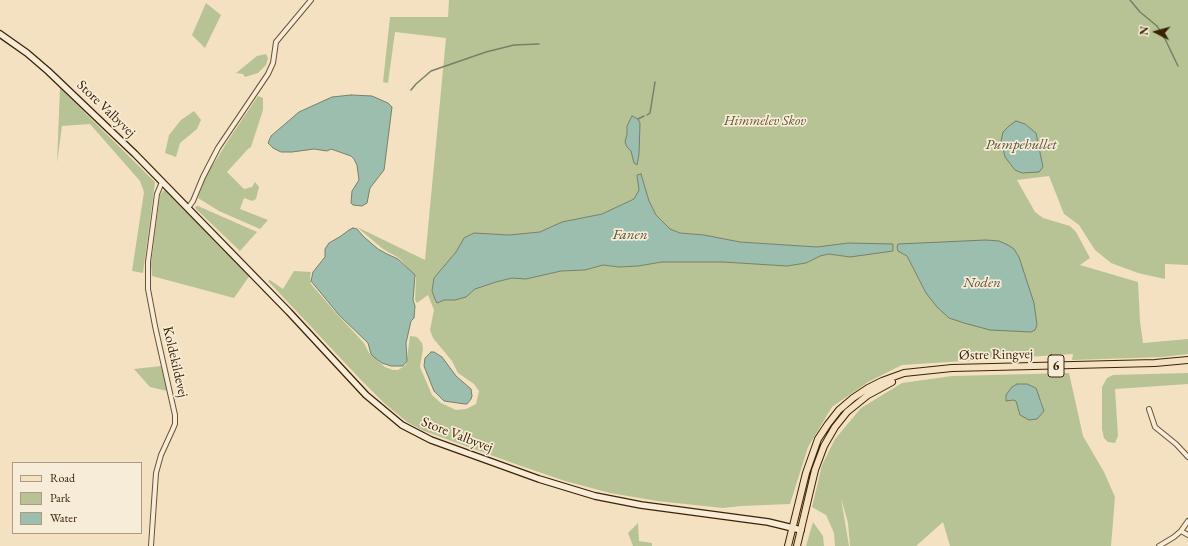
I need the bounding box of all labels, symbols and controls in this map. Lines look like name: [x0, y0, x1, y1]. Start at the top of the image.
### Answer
north arrow: [1136, 12, 1176, 52]
text: N: [1137, 26, 1151, 36]
street label: Store Valbyvej: [73, 77, 139, 141]
park label: Himmelev Skov: [724, 113, 806, 129]
water label: Pumpehullet: [985, 136, 1057, 154]
water label: Fanen: [612, 226, 648, 244]
water label: Noden: [963, 274, 1001, 292]
street label: Koldekildevej: [159, 325, 191, 399]
street label: Østre Ringvej: [959, 346, 1033, 364]
road number: 6: [1048, 355, 1064, 377]
street label: Store Valbyvej: [419, 414, 495, 456]
legend: [12, 462, 142, 534]
text: Road: [50, 470, 75, 486]
text: Park: [50, 490, 70, 506]
text: Water: [50, 510, 77, 526]

